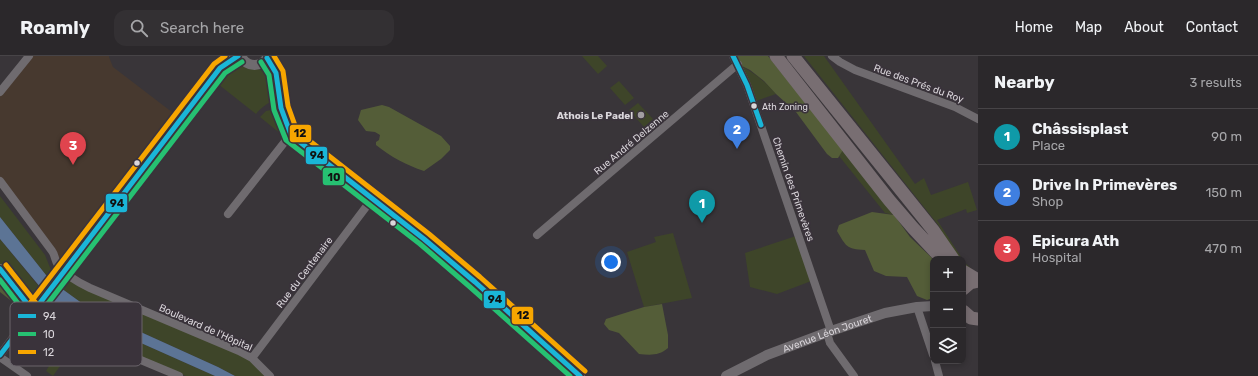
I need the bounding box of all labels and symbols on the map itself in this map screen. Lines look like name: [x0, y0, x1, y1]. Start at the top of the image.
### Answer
street label: Rue des Prés du Roy: [872, 62, 966, 106]
marker: Ath Zoning: [749, 101, 759, 111]
place label: Ath Zoning: [762, 102, 808, 112]
street label: Rue André Delzenne: [592, 108, 672, 178]
place label: Athois Le Padel: [557, 110, 633, 122]
marker: Athois Le Padel: [636, 110, 646, 120]
pin: 2: [724, 116, 750, 149]
line badge: 12: [289, 124, 312, 143]
text: 12: [294, 127, 306, 140]
pin: 3: [60, 132, 86, 165]
street label: Chemin des Primevères: [770, 136, 817, 243]
line badge: 94: [305, 146, 328, 165]
text: 94: [310, 149, 325, 162]
unlabelled marker: [132, 158, 142, 168]
line badge: 10: [322, 167, 345, 186]
text: 10: [328, 171, 340, 184]
pin: 1: [689, 190, 715, 223]
line badge: 94: [105, 193, 128, 213]
text: 94: [110, 197, 125, 210]
unlabelled marker: [388, 218, 398, 228]
street label: Rue du Centenaire: [274, 234, 336, 311]
your location: [601, 252, 621, 272]
line badge: 94: [483, 290, 506, 309]
text: 94: [488, 293, 503, 306]
legend: [10, 302, 142, 366]
street label: Boulevard de l'Hôpital: [157, 302, 254, 354]
line badge: 12: [511, 306, 534, 325]
text: 12: [517, 309, 529, 322]
text: 94: [43, 310, 56, 323]
street label: Avenue Léon Jouret: [781, 313, 874, 356]
text: 10: [43, 328, 55, 341]
text: 12: [43, 346, 54, 359]

